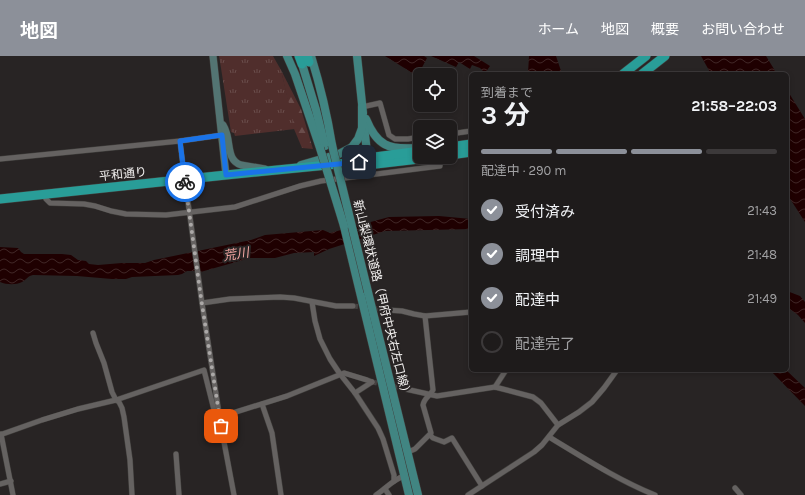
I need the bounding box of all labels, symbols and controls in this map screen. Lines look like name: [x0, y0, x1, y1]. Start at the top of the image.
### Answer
text: 地図: [20, 20, 58, 42]
text: ホーム: [537, 21, 579, 38]
text: 地図: [601, 21, 629, 38]
text: 概要: [651, 21, 679, 38]
text: お問い合わせ: [701, 21, 785, 38]
map controls: [413, 68, 457, 164]
button: locate: [413, 68, 457, 112]
text: 到着まで: [481, 85, 533, 100]
text: 21:58–22:03: [691, 97, 777, 115]
text: 3 分: [481, 100, 530, 131]
button: layers: [413, 120, 457, 164]
pin: [342, 145, 376, 179]
icon: home: [348, 151, 370, 173]
courier: [165, 162, 205, 202]
text: 配達中 · 290 m: [481, 163, 567, 178]
street label: 平和通り: [98, 165, 148, 183]
icon: bike: [174, 171, 196, 193]
street label: 新山梨環状道路（甲府中央右左口線）: [351, 198, 413, 400]
icon: check: [481, 199, 503, 221]
text: 受付済み: [515, 203, 575, 221]
text: 21:43: [747, 203, 777, 218]
icon: check: [481, 243, 503, 265]
water label: 荒川: [222, 244, 252, 263]
text: 調理中: [515, 247, 560, 265]
text: 21:48: [747, 247, 777, 262]
icon: check: [481, 287, 503, 309]
text: 配達中: [515, 291, 560, 309]
text: 21:49: [747, 291, 777, 306]
text: 配達完了: [515, 335, 575, 353]
pin: [204, 409, 238, 443]
icon: bag: [210, 415, 232, 437]

